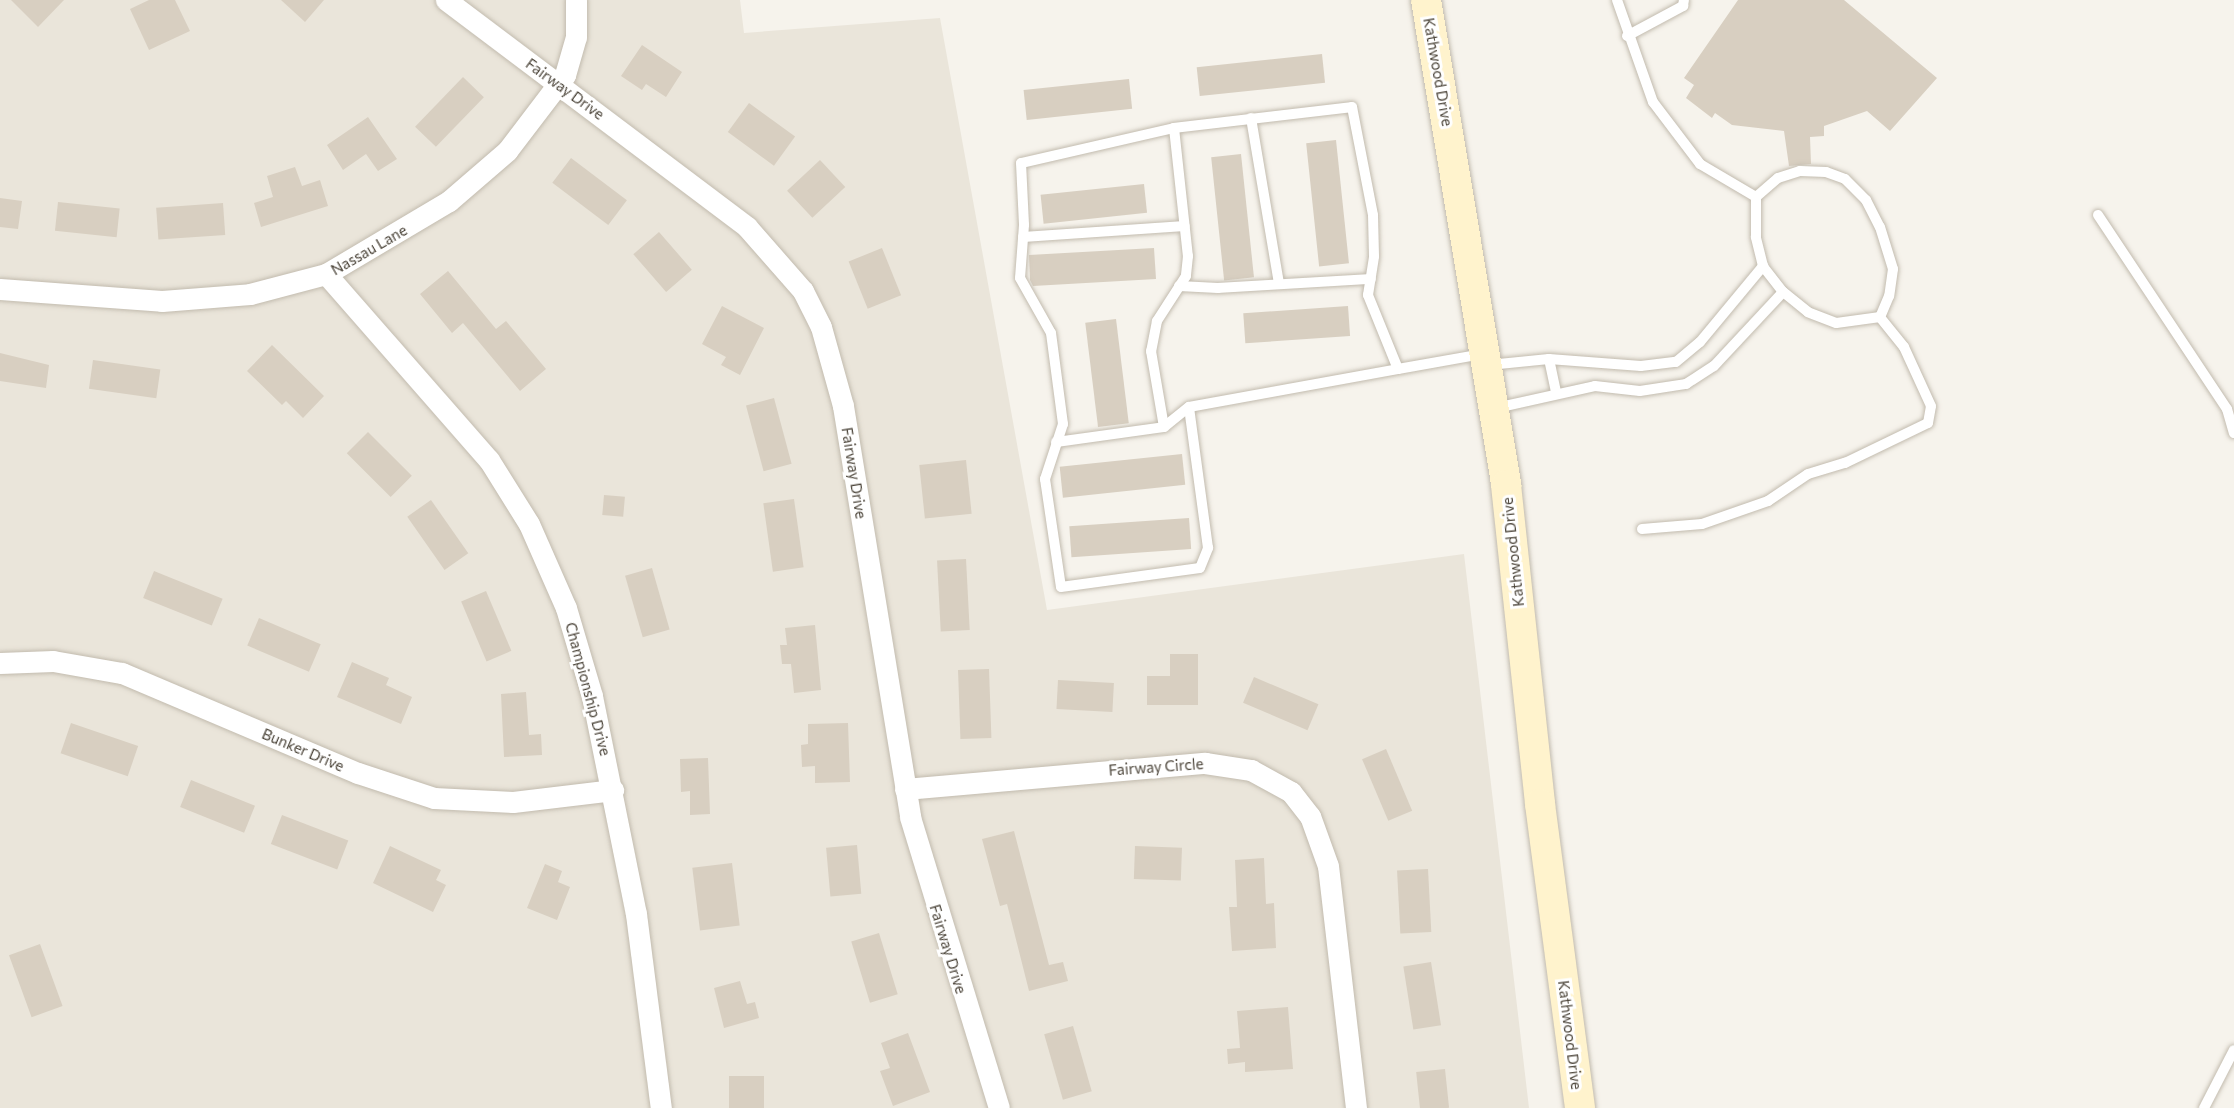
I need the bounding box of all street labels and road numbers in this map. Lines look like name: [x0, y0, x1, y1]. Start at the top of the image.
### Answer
street label: Kathwood Drive: [1420, 16, 1456, 128]
street label: Fairway Drive: [522, 55, 608, 123]
street label: Nassau Lane: [328, 221, 410, 279]
street label: Fairway Drive: [838, 426, 870, 520]
street label: Kathwood Drive: [1498, 496, 1528, 608]
street label: Championship Drive: [562, 620, 614, 758]
street label: Bunker Drive: [259, 725, 347, 775]
street label: Fairway Circle: [1108, 755, 1204, 779]
street label: Fairway Drive: [926, 902, 970, 996]
street label: Kathwood Drive: [1554, 979, 1586, 1091]

